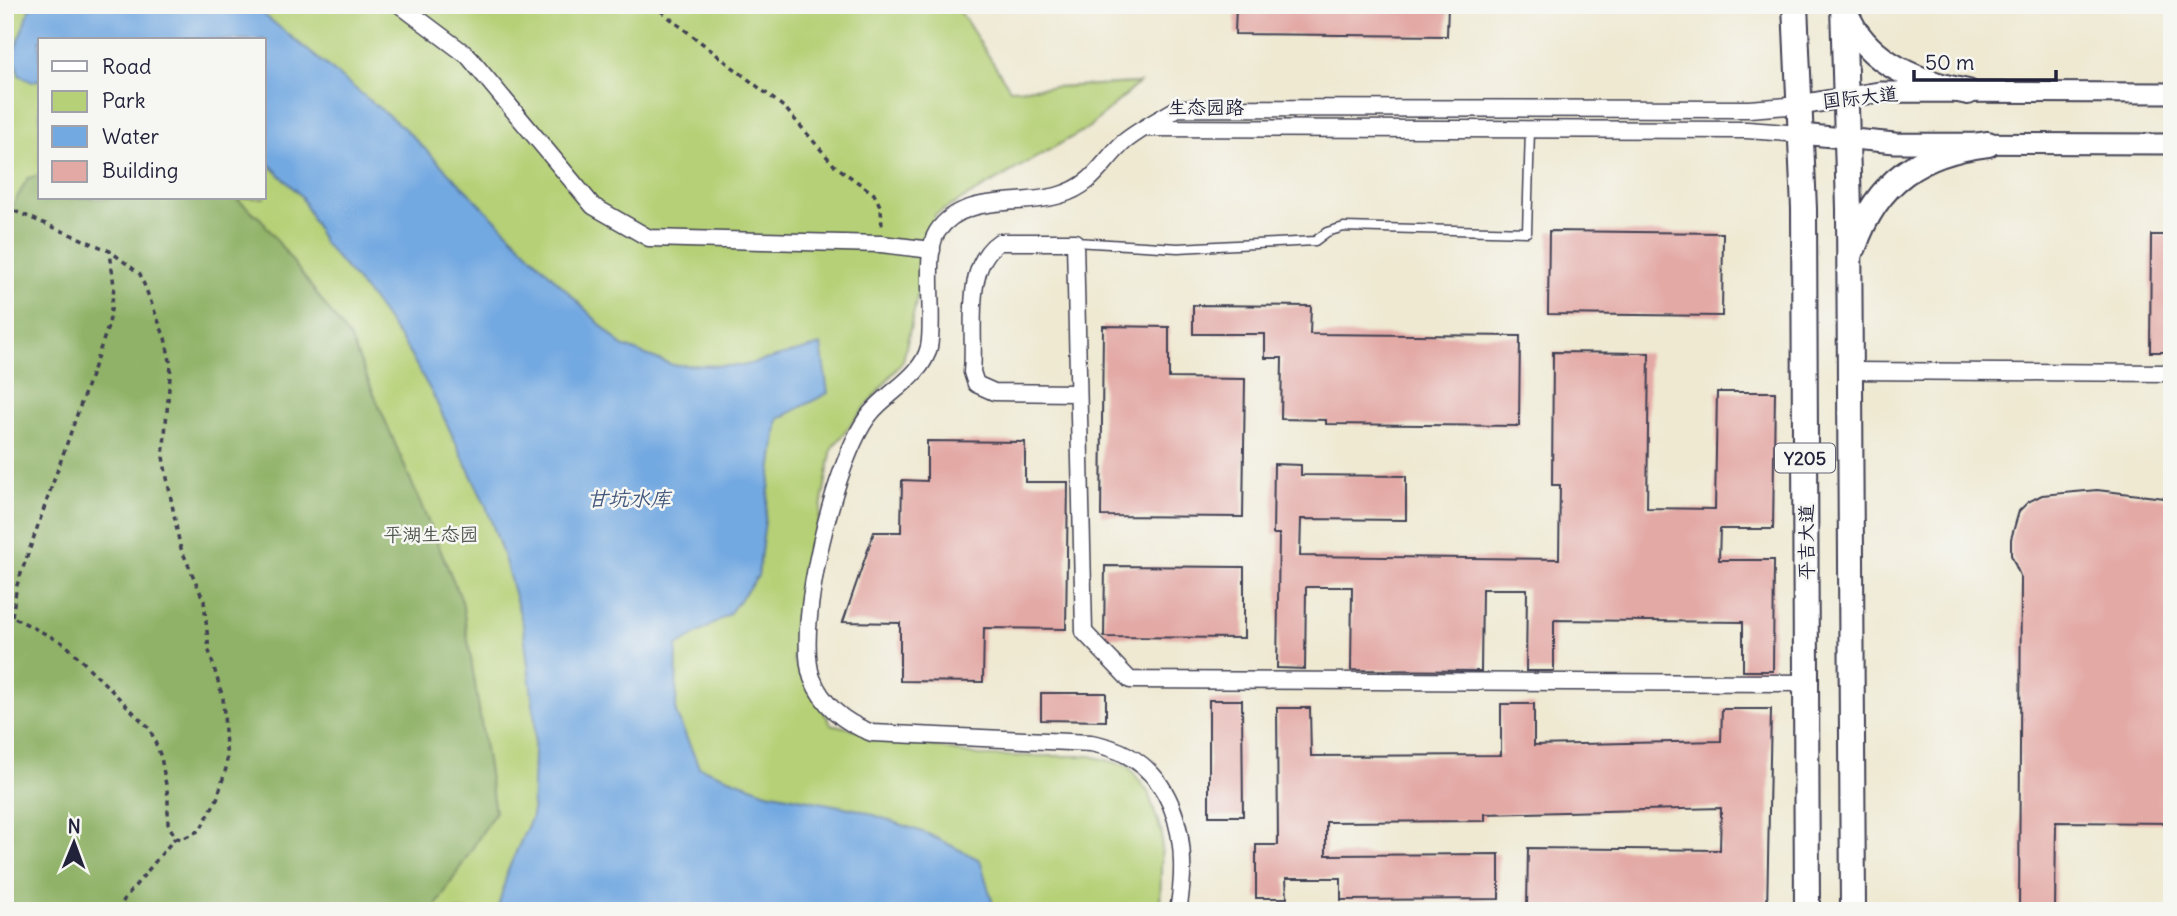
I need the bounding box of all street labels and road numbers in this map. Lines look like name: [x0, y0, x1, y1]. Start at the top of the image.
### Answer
street label: 国际大道: [1821, 81, 1899, 113]
street label: 生态园路: [1168, 95, 1244, 119]
road number: Y205: [1775, 444, 1835, 472]
street label: 平吉大道: [1794, 504, 1818, 580]

